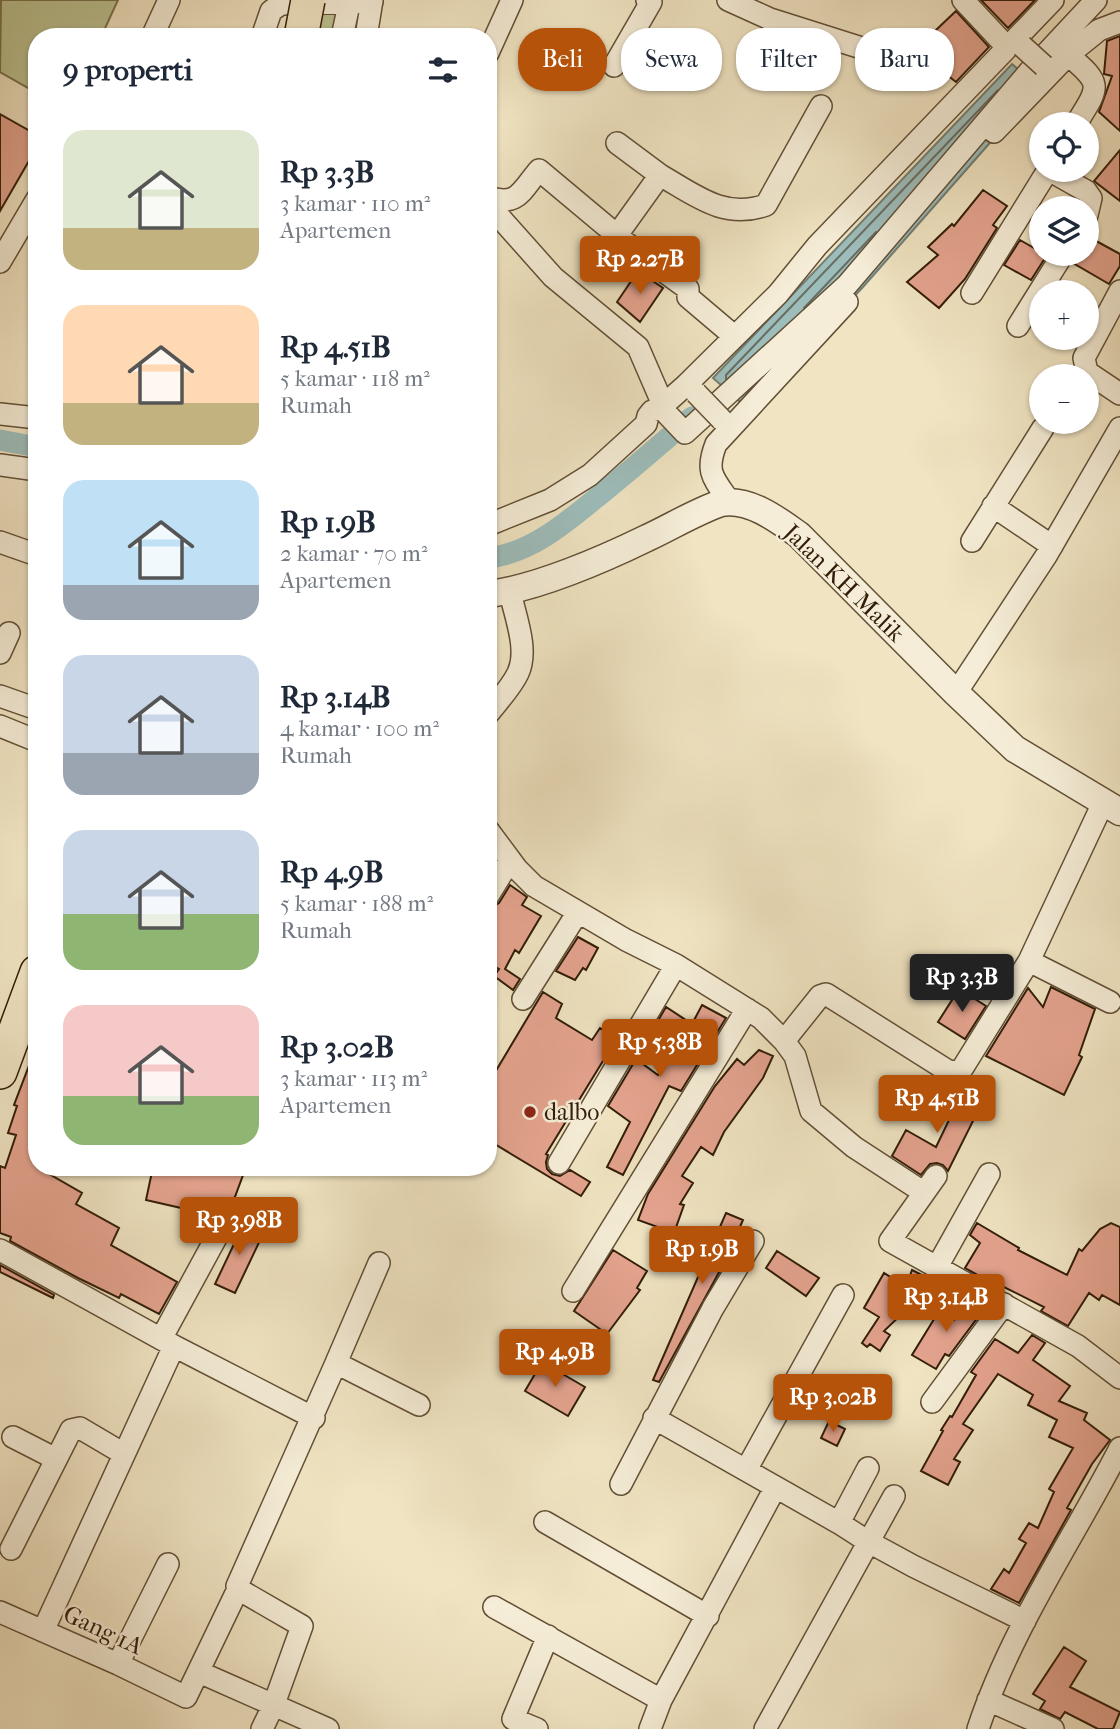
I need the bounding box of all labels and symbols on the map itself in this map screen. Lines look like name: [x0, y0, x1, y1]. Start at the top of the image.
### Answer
pin: Rp 2.27B: [568, 236, 712, 296]
street label: Jalan KH Malik: [776, 517, 911, 648]
pin: Rp 3.3B: [897, 954, 1027, 1014]
pin: Rp 5.38B: [588, 1020, 732, 1079]
pin: Rp 4.51B: [865, 1076, 1009, 1135]
place label: dalbo: [544, 1098, 599, 1126]
marker: dalbo: [522, 1104, 538, 1120]
pin: Rp 3.98B: [167, 1198, 311, 1257]
pin: Rp 1.9B: [637, 1226, 767, 1286]
pin: Rp 3.14B: [874, 1274, 1018, 1334]
pin: Rp 4.9B: [490, 1330, 620, 1389]
pin: Rp 3.02B: [761, 1374, 905, 1434]
street label: Gang 1A: [59, 1600, 147, 1661]

